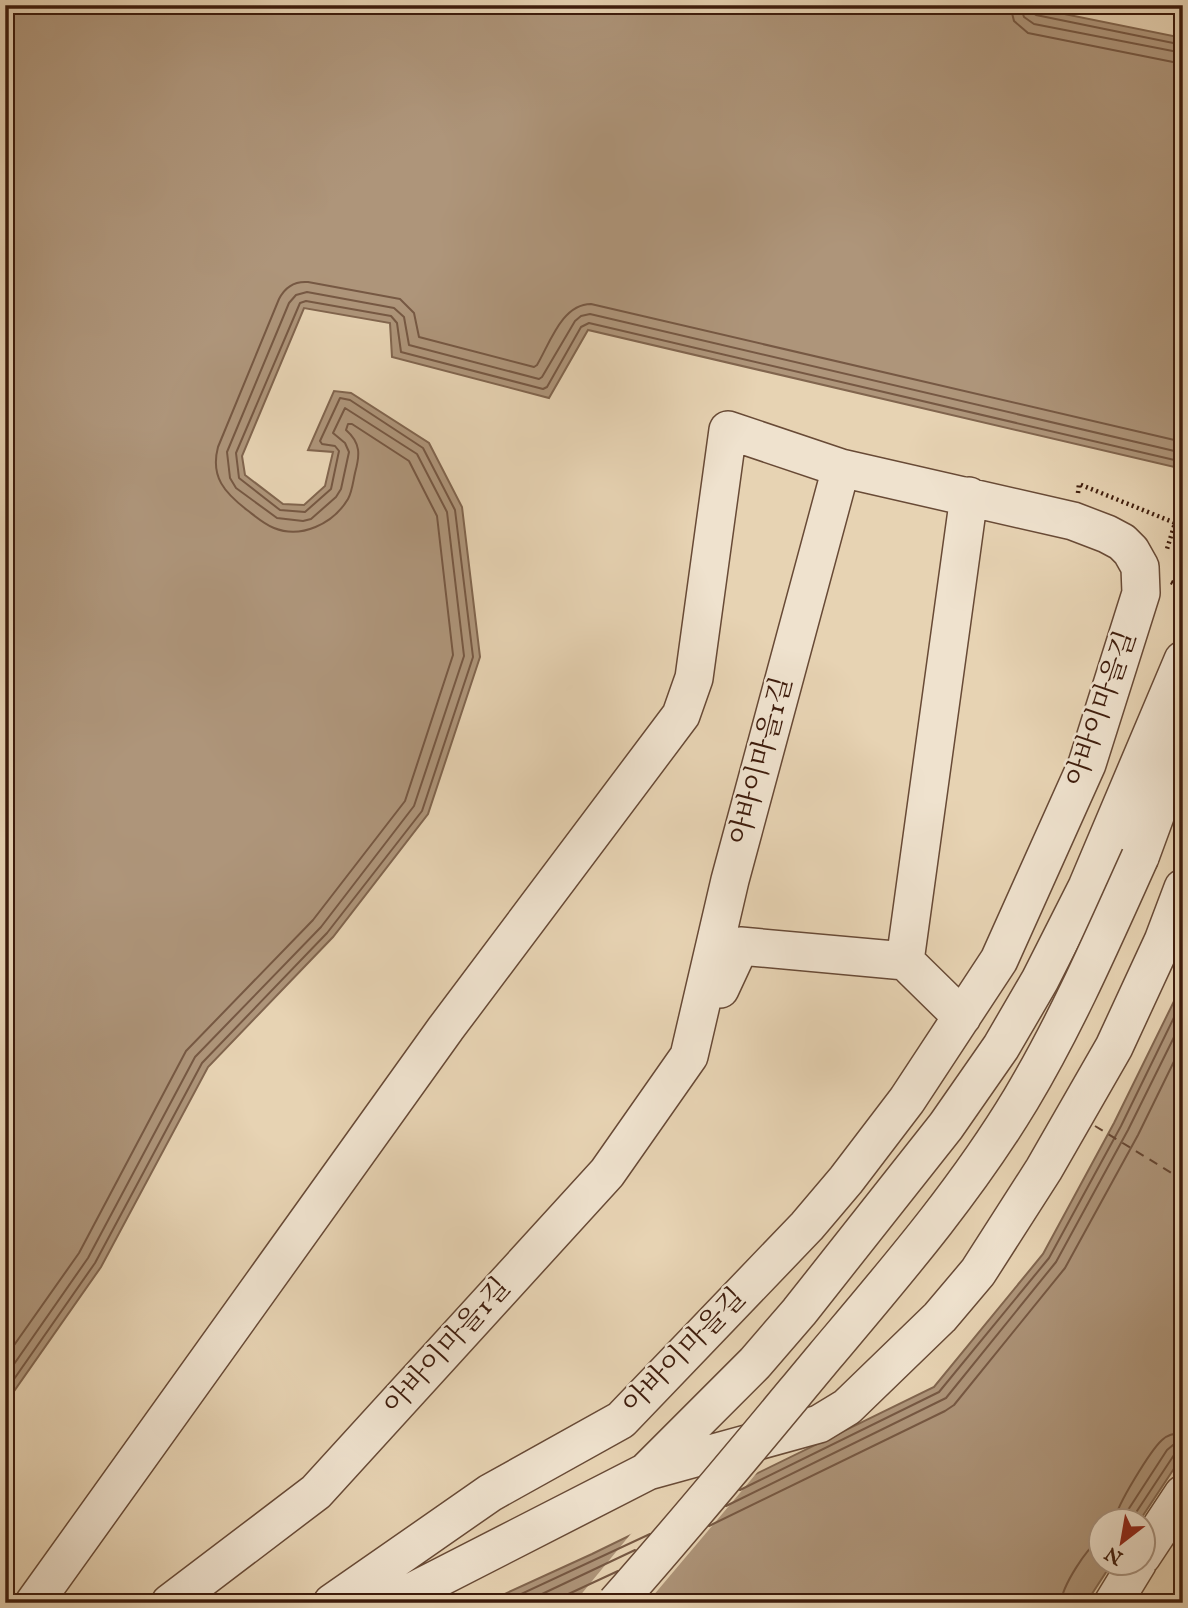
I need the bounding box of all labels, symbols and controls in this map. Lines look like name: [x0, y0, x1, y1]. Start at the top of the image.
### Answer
street label: 아바이마을길: [1059, 627, 1145, 791]
street label: 아바이마을1길: [723, 673, 801, 849]
street label: 아바이마을1길: [377, 1271, 519, 1423]
street label: 아바이마을길: [616, 1281, 754, 1423]
north arrow: [1086, 1506, 1156, 1576]
text: N: [1101, 1540, 1128, 1570]

